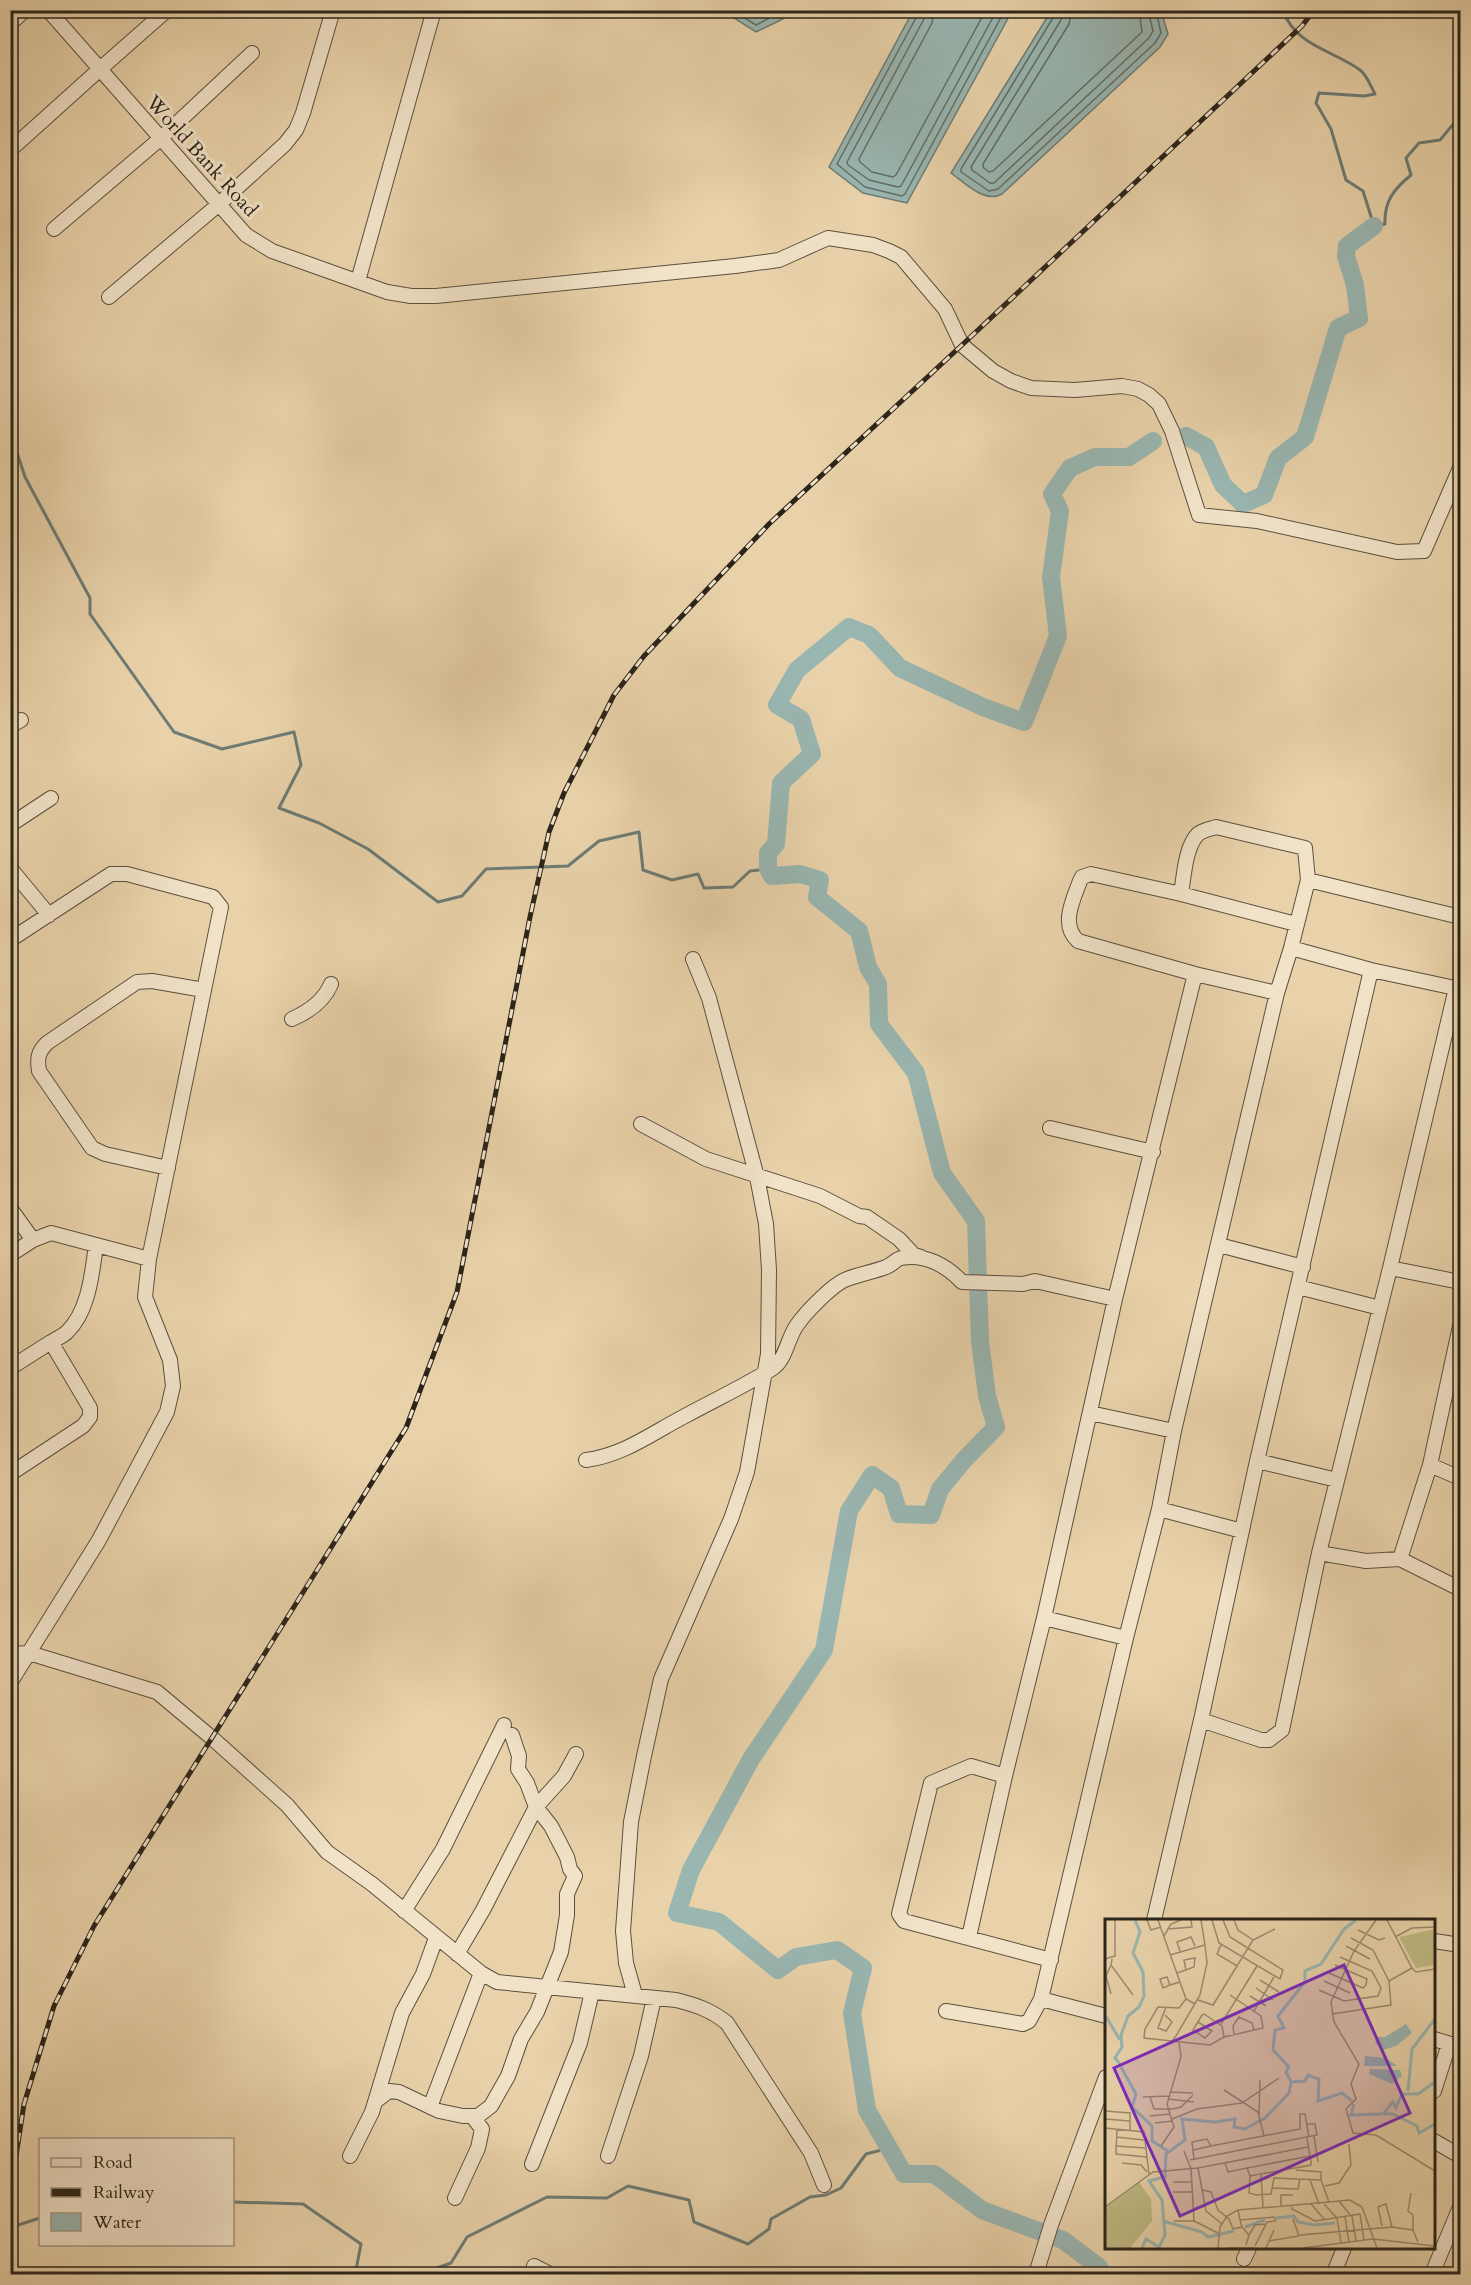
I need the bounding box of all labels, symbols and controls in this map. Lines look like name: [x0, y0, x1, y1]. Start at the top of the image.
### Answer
street label: World Bank Road: [139, 89, 264, 223]
inset map: [1105, 1919, 1435, 2249]
legend: [39, 2138, 234, 2246]
text: Road: [93, 2150, 133, 2175]
text: Railway: [93, 2180, 155, 2205]
text: Water: [92, 2210, 142, 2235]

